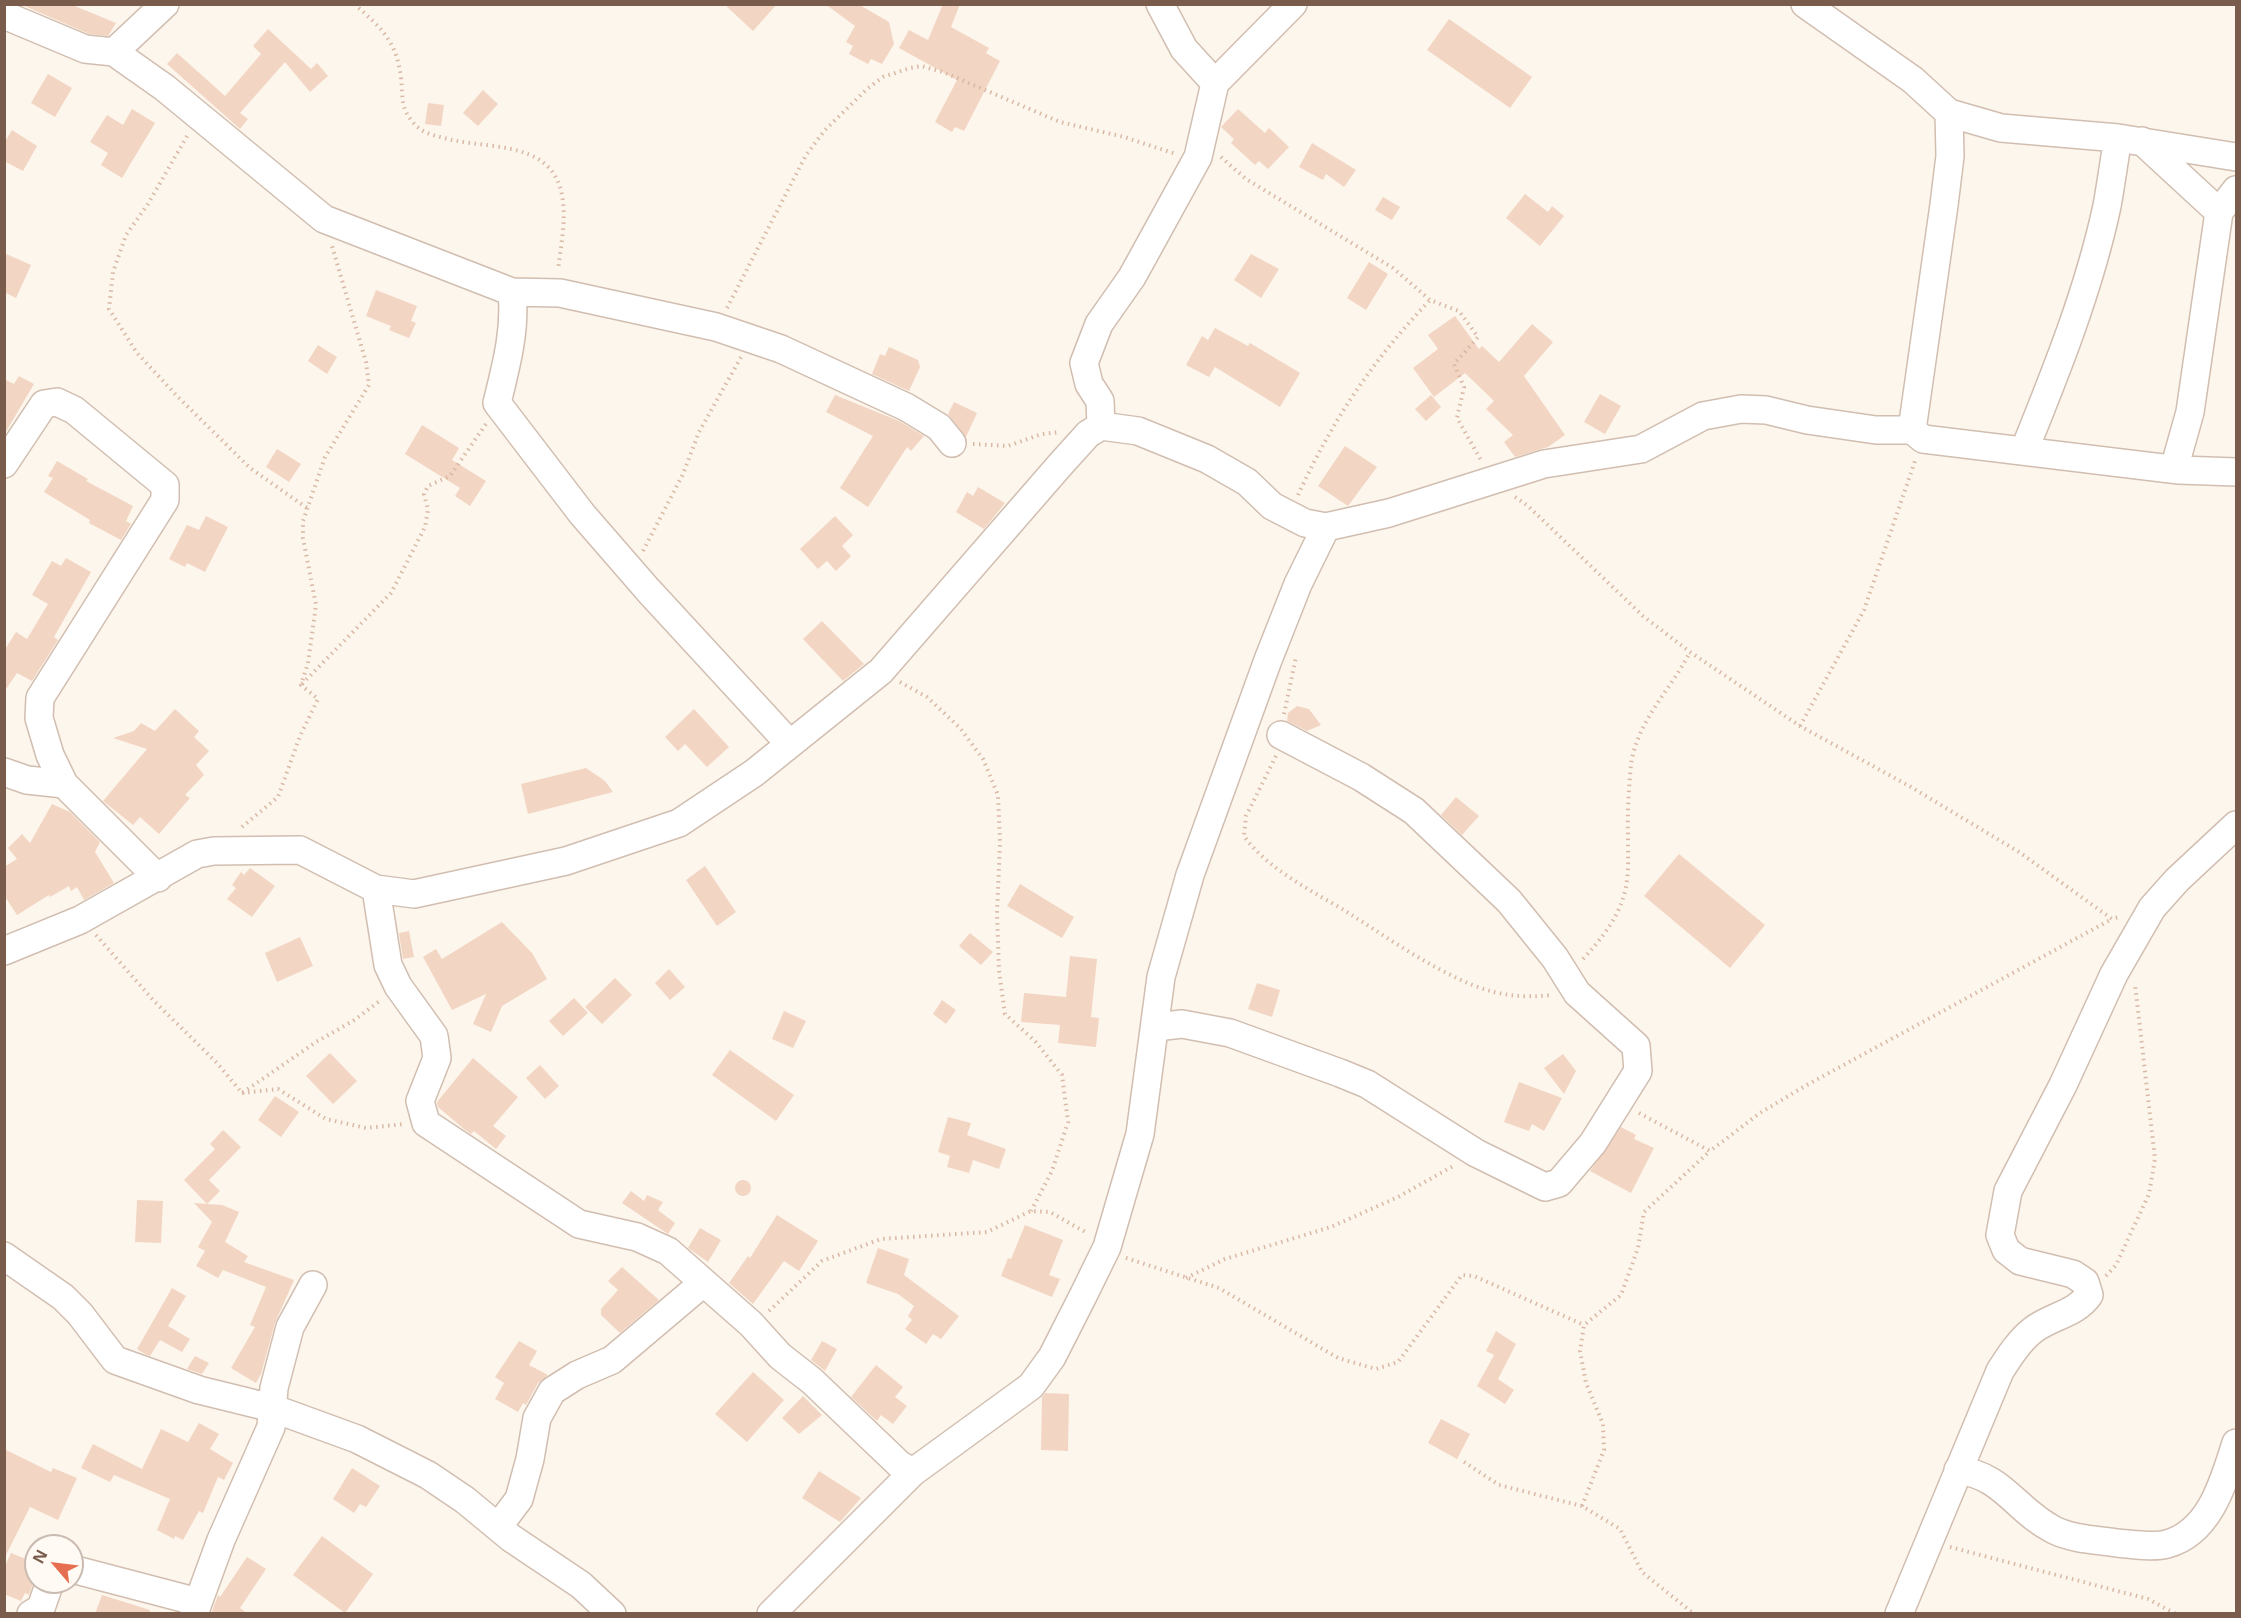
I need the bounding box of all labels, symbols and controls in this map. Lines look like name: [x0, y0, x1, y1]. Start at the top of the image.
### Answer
north arrow: [24, 1534, 84, 1594]
text: N: [27, 1546, 53, 1567]

